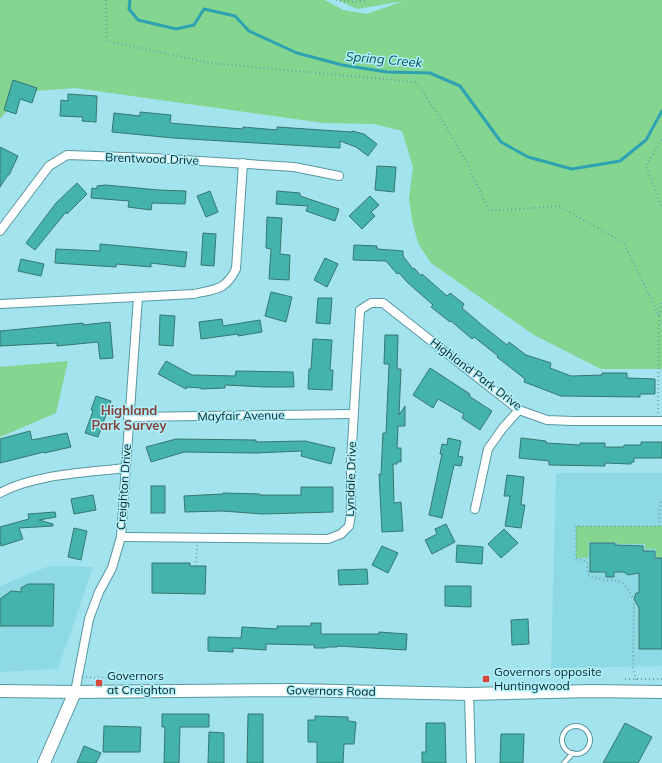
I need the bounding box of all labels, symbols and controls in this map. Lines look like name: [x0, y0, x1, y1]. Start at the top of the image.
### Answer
water label: Spring Creek: [345, 48, 423, 70]
street label: Brentwood Drive: [105, 149, 199, 168]
street label: Highland Park Drive: [427, 334, 525, 413]
district label: Highland Park Survey: [92, 402, 167, 434]
street label: Mayfair Avenue: [197, 407, 285, 424]
street label: Lyndale Drive: [342, 441, 359, 517]
street label: Creighton Drive: [113, 443, 134, 531]
place label: Governors opposite Huntingwood: [494, 664, 602, 693]
place label: Governors at Creighton: [107, 668, 176, 697]
marker: Governors opposite Huntingwood: [481, 674, 491, 684]
marker: Governors at Creighton: [94, 678, 104, 688]
street label: Governors Road: [286, 682, 376, 699]

